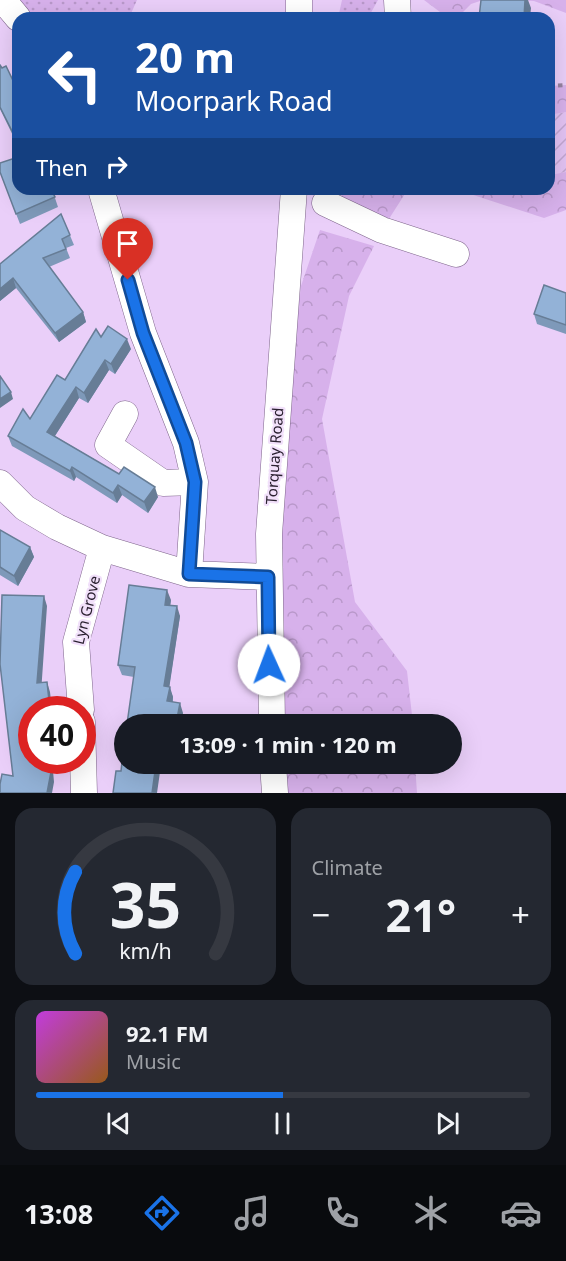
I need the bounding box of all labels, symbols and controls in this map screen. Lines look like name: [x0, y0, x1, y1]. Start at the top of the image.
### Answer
text: 20 m: [135, 28, 235, 85]
icon: left: [36, 36, 114, 114]
text: Moorpark Road: [135, 82, 333, 119]
icon: right: [100, 150, 133, 183]
text: Then: [36, 152, 88, 182]
pin: [102, 218, 153, 280]
icon: arrive: [111, 227, 144, 260]
street label: Torquay Road: [261, 407, 287, 505]
street label: Lyn Grove: [68, 573, 104, 647]
position arrow: [237, 633, 301, 697]
speed limit sign: 40: [18, 696, 96, 774]
text: 13:09 · 1 min · 120 m: [179, 729, 397, 759]
text: Climate: [312, 854, 383, 881]
text: 35: [110, 861, 181, 946]
text: 21°: [385, 884, 456, 945]
text: −: [312, 892, 330, 937]
text: +: [511, 892, 530, 937]
text: km/h: [119, 936, 172, 965]
text: 92.1 FM: [126, 1018, 208, 1048]
text: Music: [126, 1048, 181, 1075]
icon: previous: [102, 1107, 135, 1140]
icon: pause: [266, 1107, 299, 1140]
icon: next: [431, 1107, 464, 1140]
icon: directions: [141, 1192, 183, 1234]
icon: music: [231, 1192, 273, 1234]
icon: phone: [321, 1192, 363, 1234]
icon: climate: [410, 1192, 452, 1234]
icon: car: [500, 1192, 542, 1234]
text: 13:08: [24, 1195, 93, 1232]

